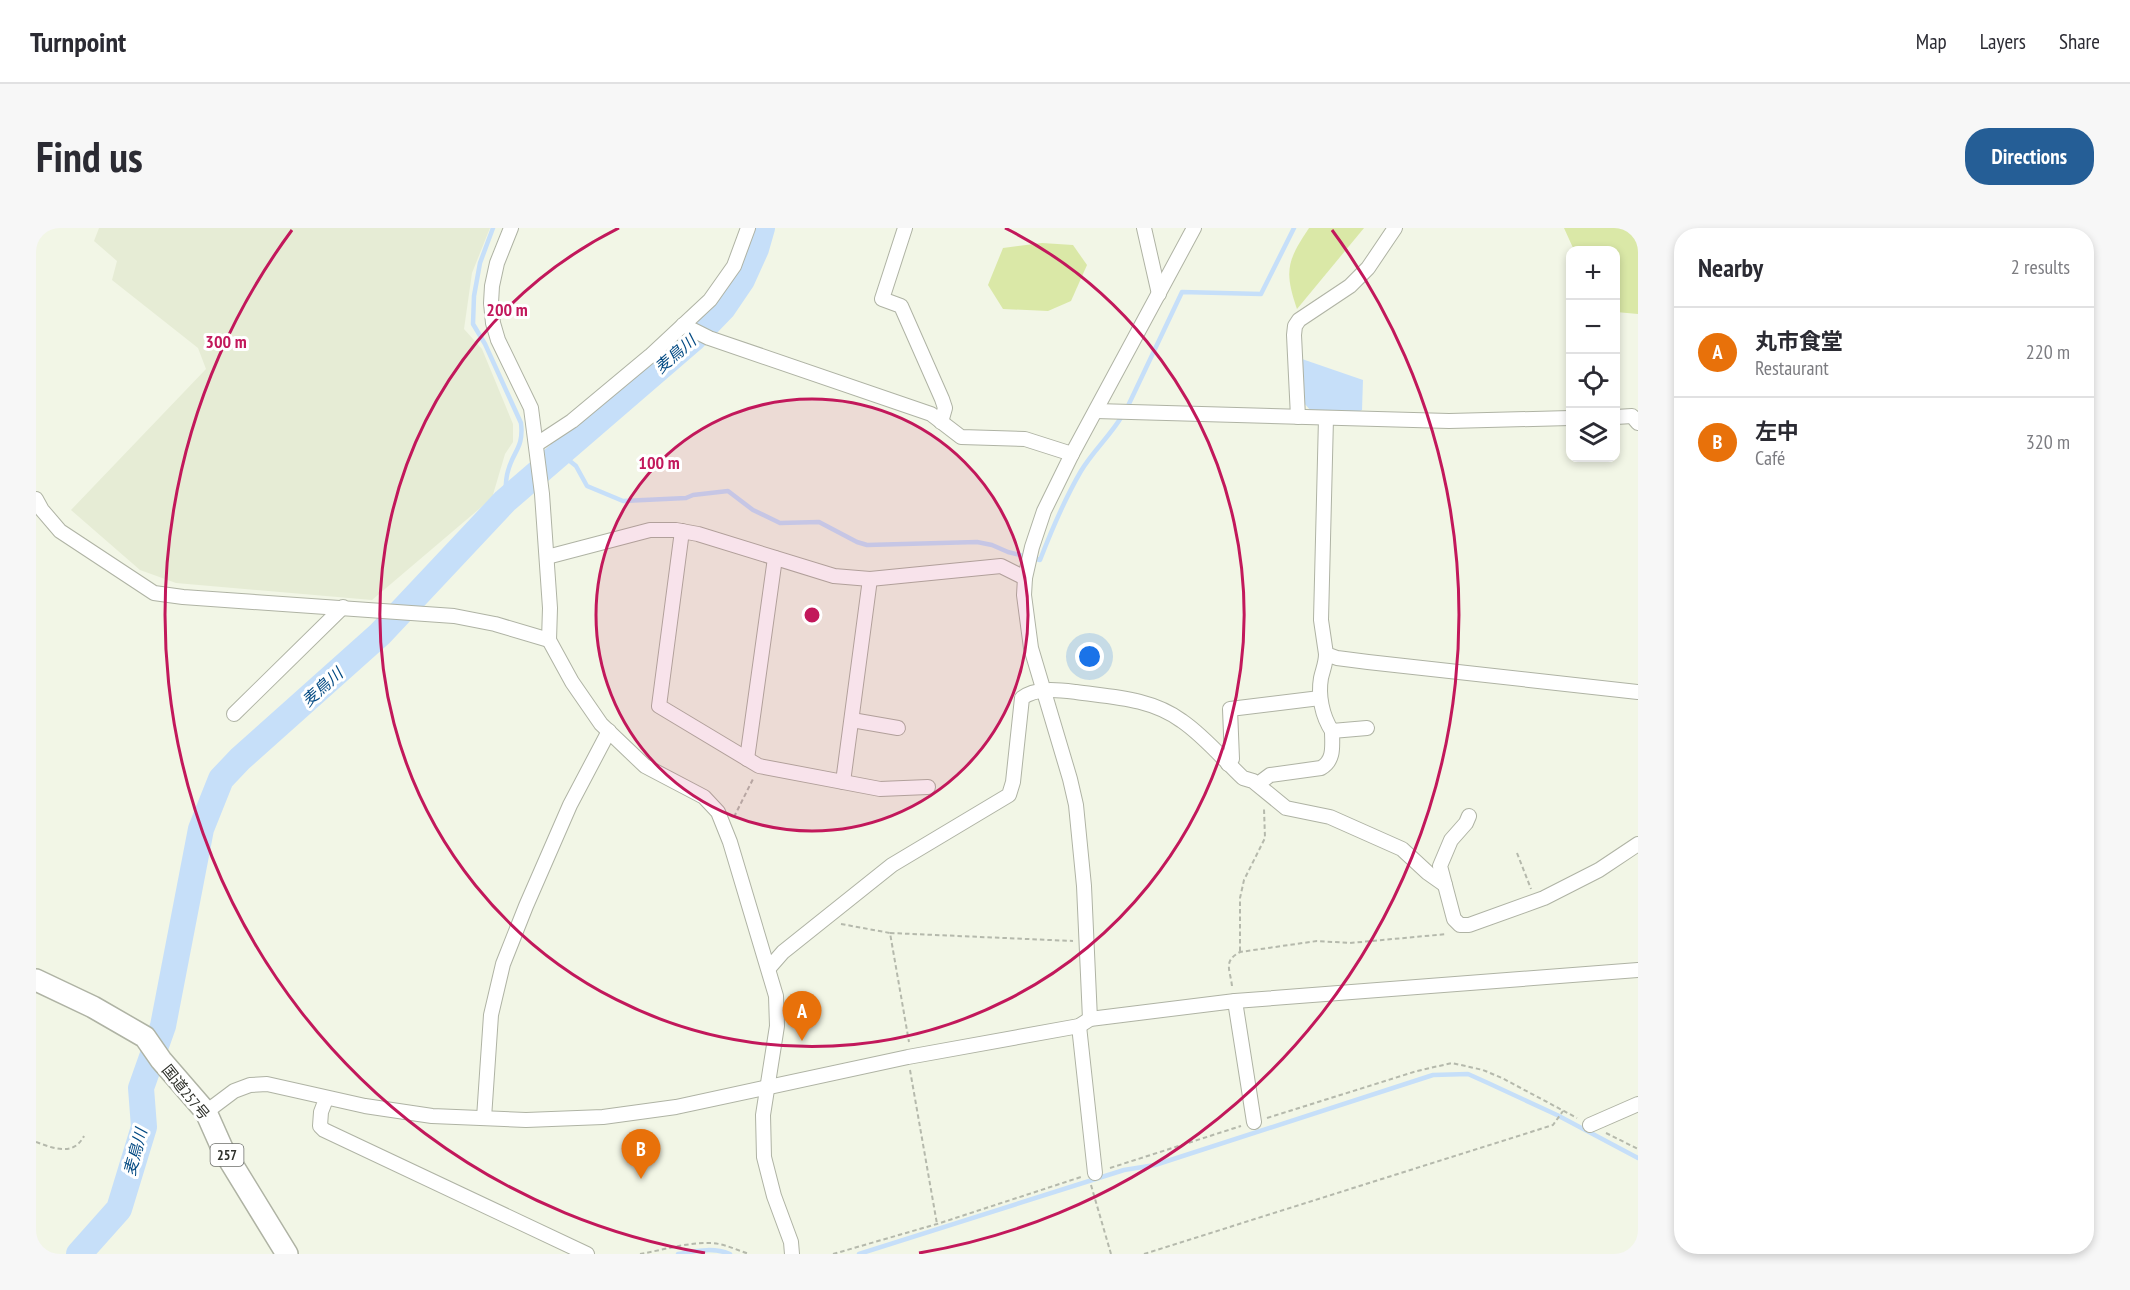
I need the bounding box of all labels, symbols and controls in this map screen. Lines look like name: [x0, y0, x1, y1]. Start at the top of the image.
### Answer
text: Turnpoint: [30, 23, 126, 60]
text: Map: [1916, 28, 1947, 55]
text: Layers: [1980, 28, 2026, 55]
text: Share: [2059, 28, 2100, 55]
button: Directions: [1965, 128, 2094, 185]
text: Find us: [36, 129, 143, 184]
map controls: [1566, 246, 1620, 462]
button: +: [1566, 246, 1620, 300]
text: Nearby: [1698, 251, 1763, 284]
text: 2 results: [2011, 254, 2070, 280]
text: 200 m: [486, 298, 528, 321]
button: −: [1566, 300, 1620, 354]
text: 丸市食堂: [1755, 327, 1843, 355]
water label: 麦鳥川: [650, 329, 701, 377]
text: 300 m: [205, 330, 247, 353]
text: A: [1712, 339, 1723, 365]
text: 220 m: [2026, 339, 2070, 365]
button: locate: [1566, 354, 1620, 408]
text: Restaurant: [1755, 355, 1829, 381]
button: layers: [1566, 408, 1620, 462]
text: 左中: [1755, 417, 1799, 445]
text: B: [1713, 429, 1722, 455]
text: 320 m: [2026, 429, 2070, 455]
text: Café: [1755, 445, 1785, 471]
text: 100 m: [638, 451, 680, 474]
centre of rings: [802, 605, 822, 625]
your location: [1075, 642, 1104, 671]
water label: 麦鳥川: [297, 662, 348, 710]
pin: A: [782, 992, 822, 1041]
street label: 国道257号: [158, 1061, 214, 1123]
water label: 麦鳥川: [119, 1124, 151, 1178]
pin: B: [622, 1130, 660, 1179]
road number: 257: [210, 1144, 243, 1166]

